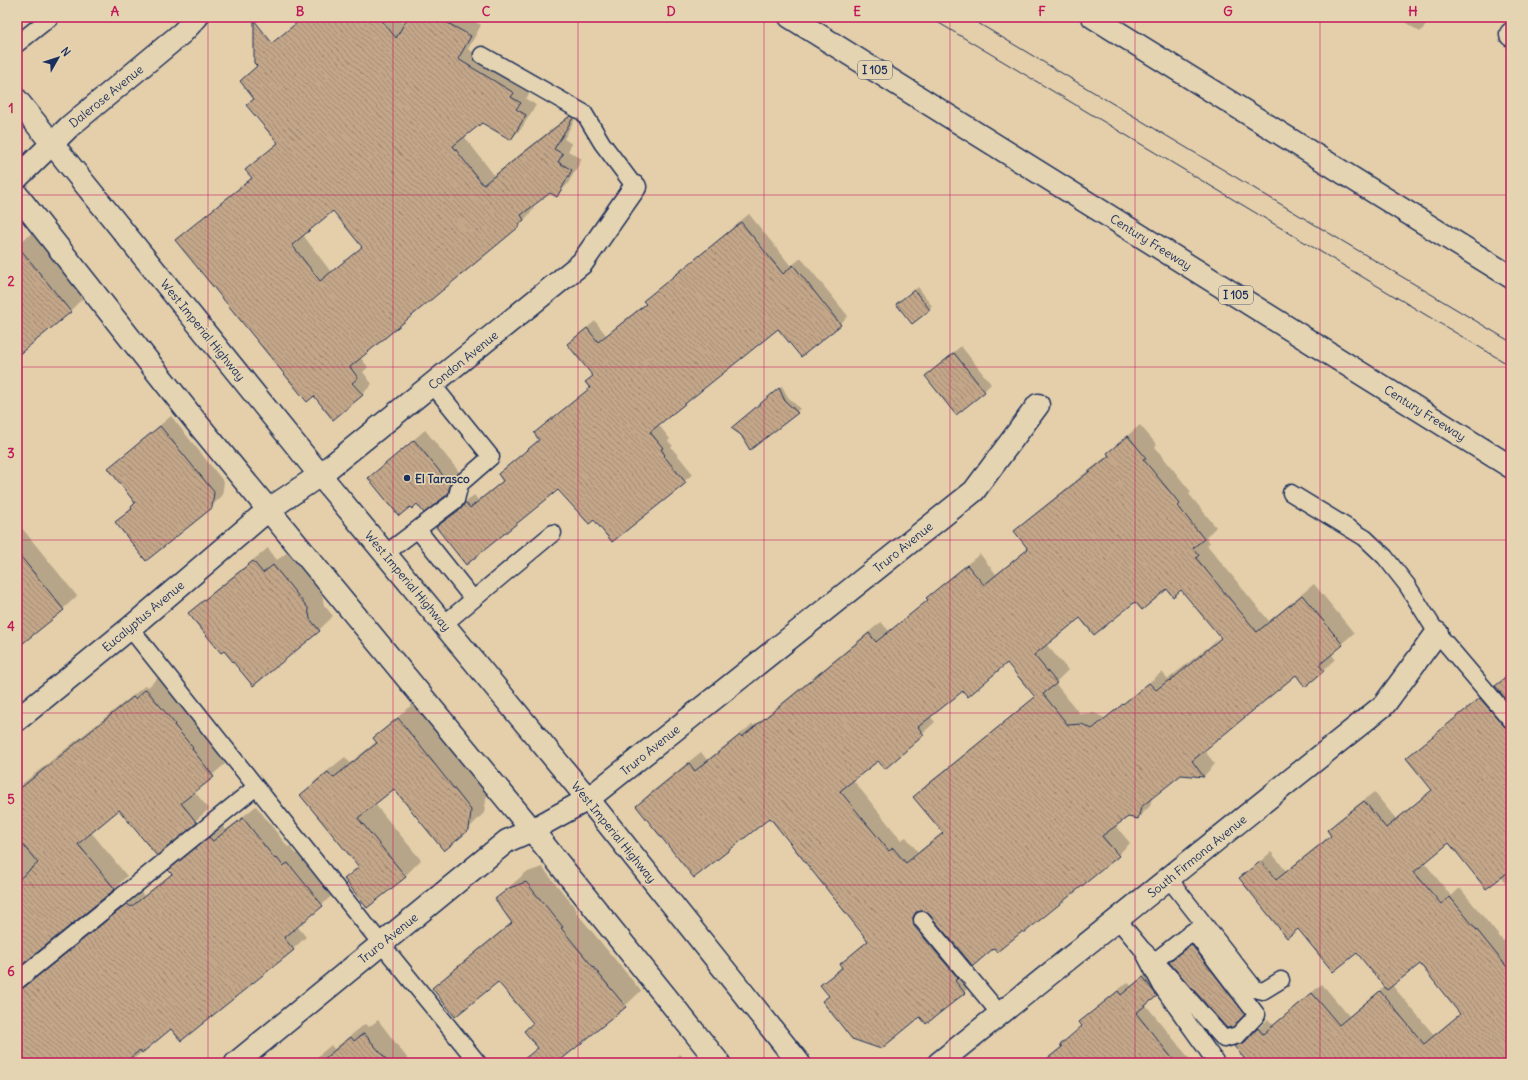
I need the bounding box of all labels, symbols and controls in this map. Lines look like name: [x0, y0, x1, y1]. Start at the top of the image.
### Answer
text: A: [111, 3, 120, 20]
text: B: [296, 3, 305, 20]
text: C: [482, 3, 491, 20]
text: D: [666, 3, 676, 20]
text: E: [853, 3, 861, 20]
text: F: [1038, 3, 1046, 20]
text: G: [1223, 3, 1233, 20]
text: H: [1408, 3, 1418, 20]
north arrow: [38, 38, 78, 78]
text: N: [58, 44, 74, 59]
road number: I 105: [858, 61, 892, 79]
street label: Dalerose Avenue: [66, 62, 146, 130]
text: 1: [8, 100, 14, 117]
street label: Century Freeway: [1107, 211, 1195, 273]
text: 2: [7, 273, 15, 290]
street label: West Imperial Highway: [157, 276, 249, 384]
road number: I 105: [1219, 286, 1253, 304]
street label: Condon Avenue: [425, 327, 501, 393]
street label: Century Freeway: [1381, 382, 1469, 444]
text: 3: [7, 445, 15, 462]
place label: El Tarasco: [415, 471, 470, 486]
marker: El Tarasco: [402, 473, 412, 483]
street label: Truro Avenue: [870, 519, 936, 575]
street label: West Imperial Highway: [362, 528, 454, 634]
street label: Eucalyptus Avenue: [99, 577, 187, 655]
text: 4: [7, 618, 15, 635]
street label: Truro Avenue: [617, 722, 683, 778]
street label: West Imperial Highway: [568, 778, 660, 886]
text: 5: [7, 791, 15, 808]
street label: South Firmona Avenue: [1145, 812, 1249, 900]
street label: Truro Avenue: [355, 910, 421, 966]
text: 6: [7, 963, 15, 980]

